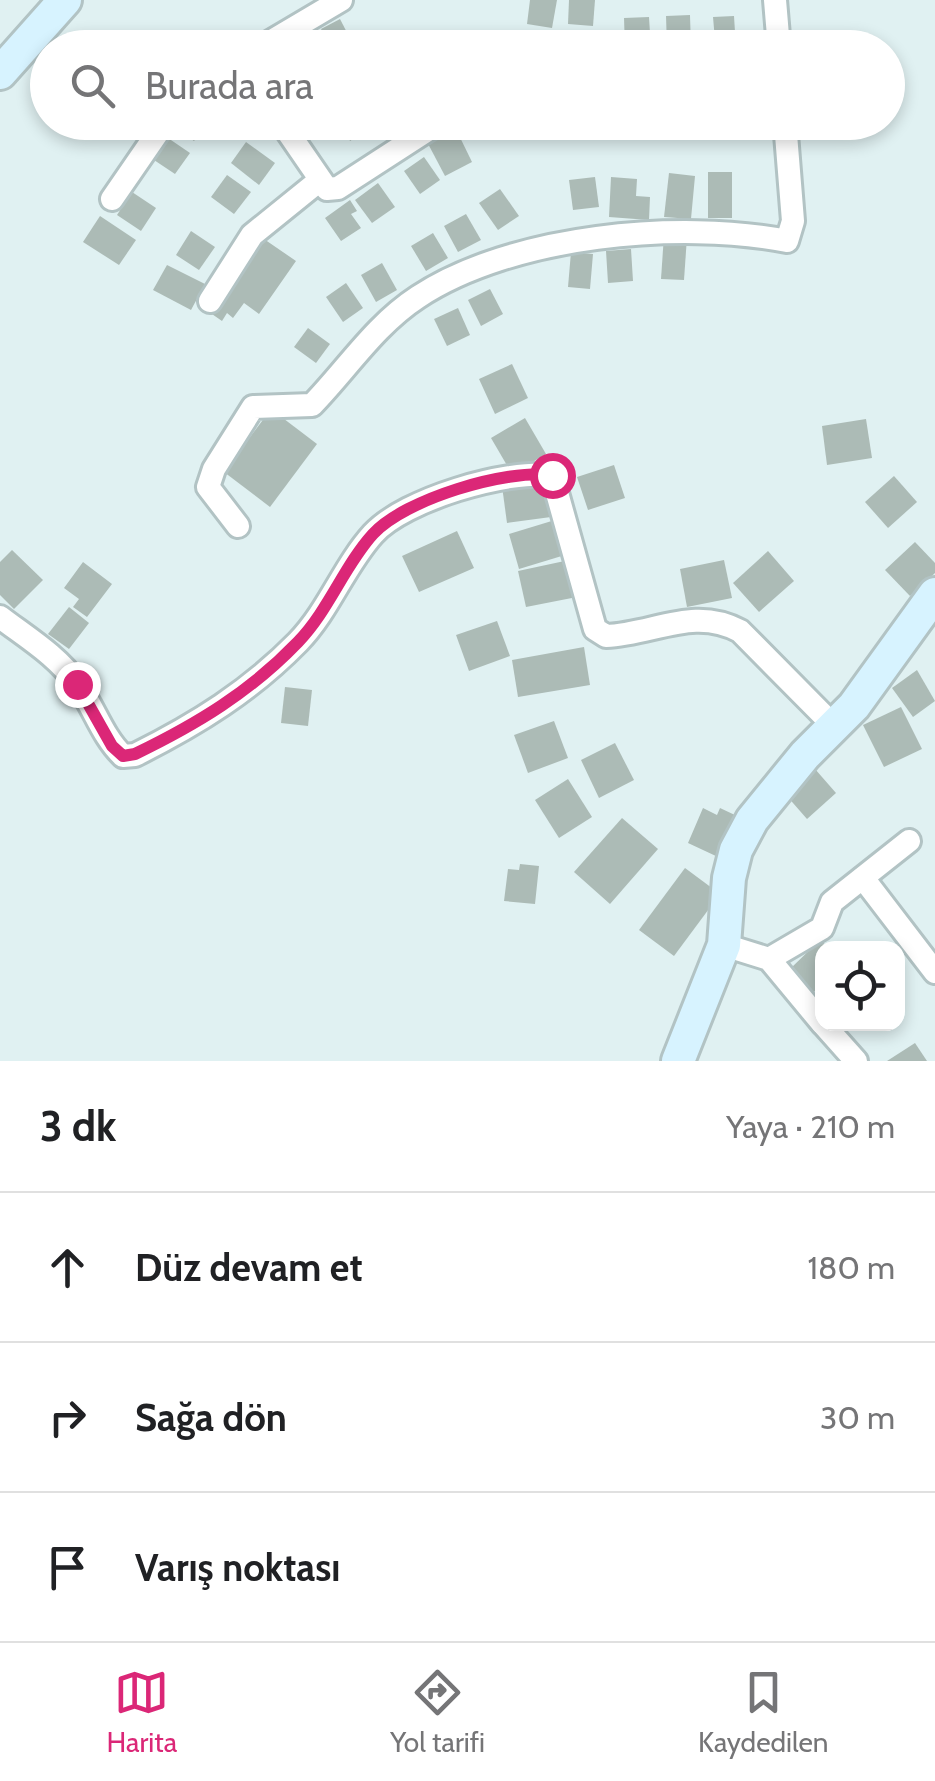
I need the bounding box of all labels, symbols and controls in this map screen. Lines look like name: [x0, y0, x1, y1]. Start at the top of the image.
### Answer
search box: [30, 30, 905, 140]
icon: search: [65, 58, 120, 113]
text: Burada ara: [145, 62, 314, 109]
route start: [530, 453, 576, 499]
route end: [55, 662, 101, 708]
map controls: [815, 941, 905, 1031]
button: locate: [815, 941, 905, 1031]
text: 3 dk: [40, 1100, 116, 1152]
text: Yaya · 210 m: [726, 1107, 895, 1146]
icon: ahead: [40, 1240, 95, 1295]
text: Düz devam et: [135, 1244, 362, 1291]
text: 180 m: [808, 1248, 895, 1287]
icon: right: [40, 1390, 95, 1445]
text: Sağa dön: [135, 1394, 287, 1441]
text: 30 m: [820, 1398, 895, 1437]
icon: arrive: [40, 1540, 95, 1595]
text: Varış noktası: [135, 1544, 340, 1591]
tab: Harita: [107, 1665, 177, 1759]
tab: Yol tarifi: [390, 1665, 485, 1759]
tab: Kaydedilen: [698, 1665, 828, 1759]

